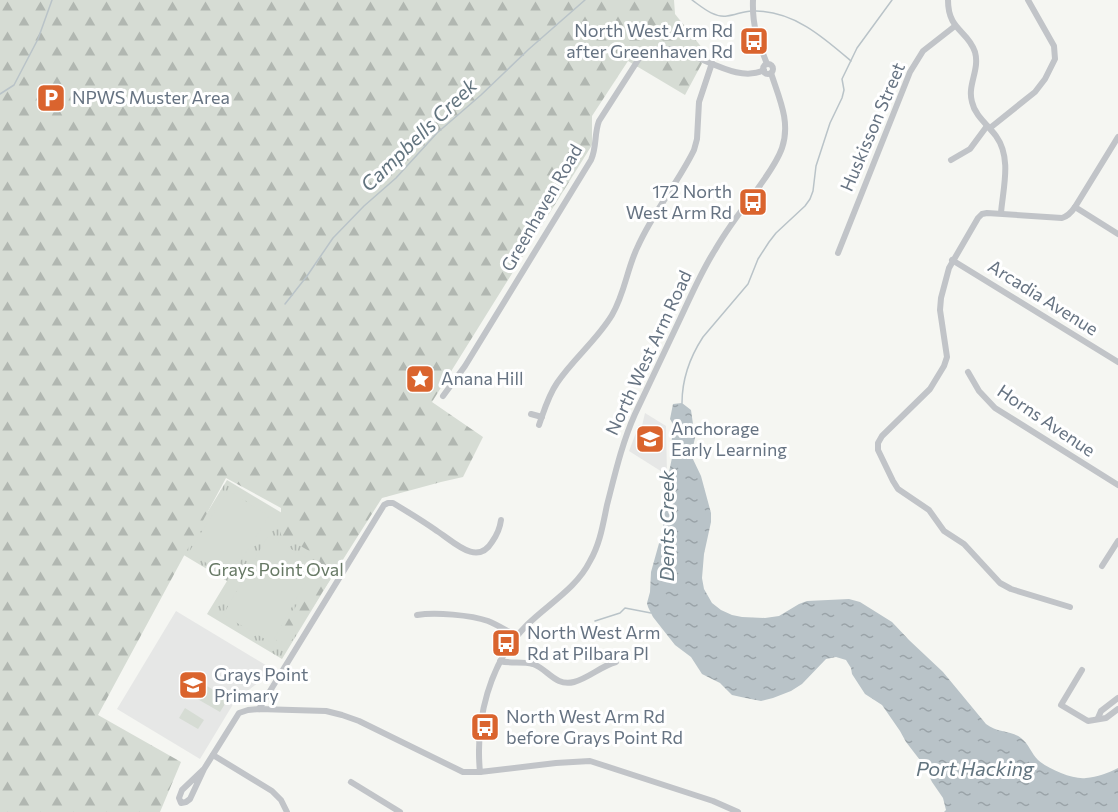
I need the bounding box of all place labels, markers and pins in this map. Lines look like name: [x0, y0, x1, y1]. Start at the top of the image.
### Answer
place label: North West Arm Rd after Greenhaven Rd: [566, 19, 733, 62]
bus stop icon: North West Arm Rd after Greenhaven Rd: [738, 25, 770, 57]
parking icon: NPWS Muster Area: [35, 82, 67, 114]
place label: NPWS Muster Area: [72, 86, 230, 108]
place label: 172 North West Arm Rd: [626, 180, 732, 223]
bus stop icon: 172 North West Arm Rd: [737, 186, 769, 218]
place icon: Anana Hill: [404, 363, 436, 395]
place label: Anana Hill: [441, 367, 524, 389]
place label: Anchorage Early Learning: [671, 417, 787, 460]
school or university icon: Anchorage Early Learning: [634, 423, 666, 455]
place label: North West Arm Rd at Pilbara Pl: [527, 621, 661, 664]
bus stop icon: North West Arm Rd at Pilbara Pl: [490, 627, 522, 659]
place label: Grays Point Primary: [214, 663, 308, 706]
school or university icon: Grays Point Primary: [177, 669, 209, 701]
place label: North West Arm Rd before Grays Point Rd: [506, 705, 683, 748]
bus stop icon: North West Arm Rd before Grays Point Rd: [469, 711, 501, 743]

